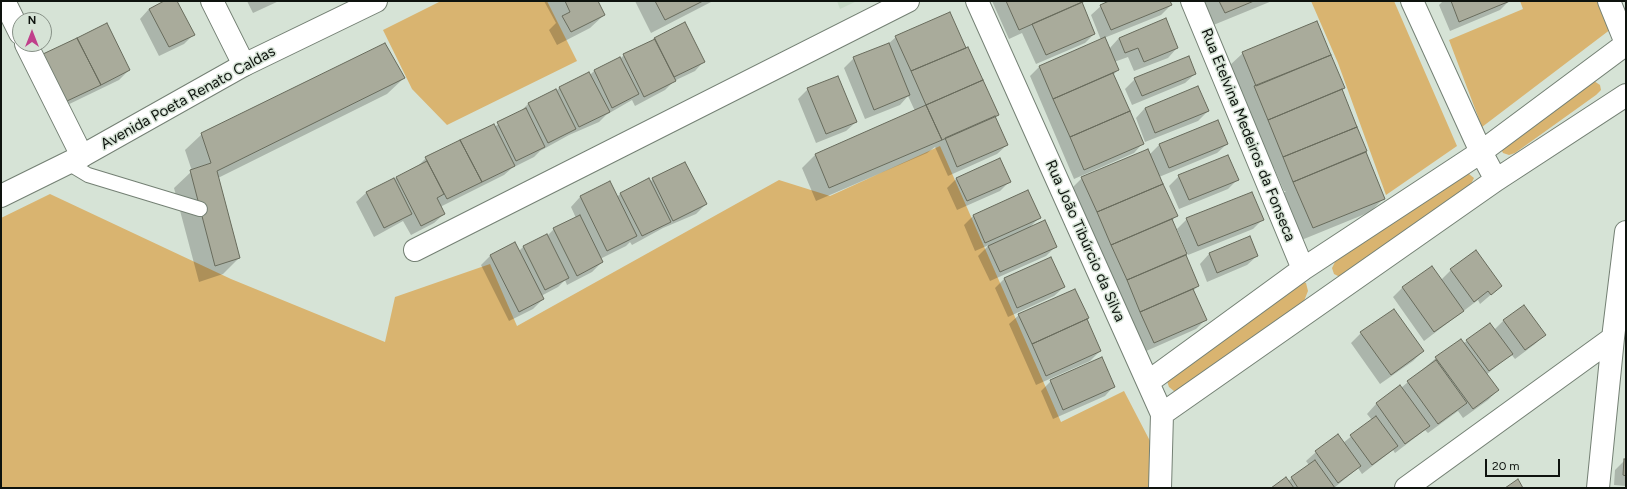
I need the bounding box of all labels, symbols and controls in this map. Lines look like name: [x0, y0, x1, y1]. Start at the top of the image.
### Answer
north arrow: [12, 12, 52, 52]
text: N: [28, 14, 36, 27]
street label: Rua Etelvina Medeiros da Fonseca: [1197, 26, 1299, 244]
street label: Avenida Poeta Renato Caldas: [97, 42, 279, 154]
street label: Rua João Tibúrcio da Silva: [1041, 157, 1129, 325]
scale bar: [1487, 451, 1562, 477]
text: 20 m: [1492, 459, 1520, 473]

